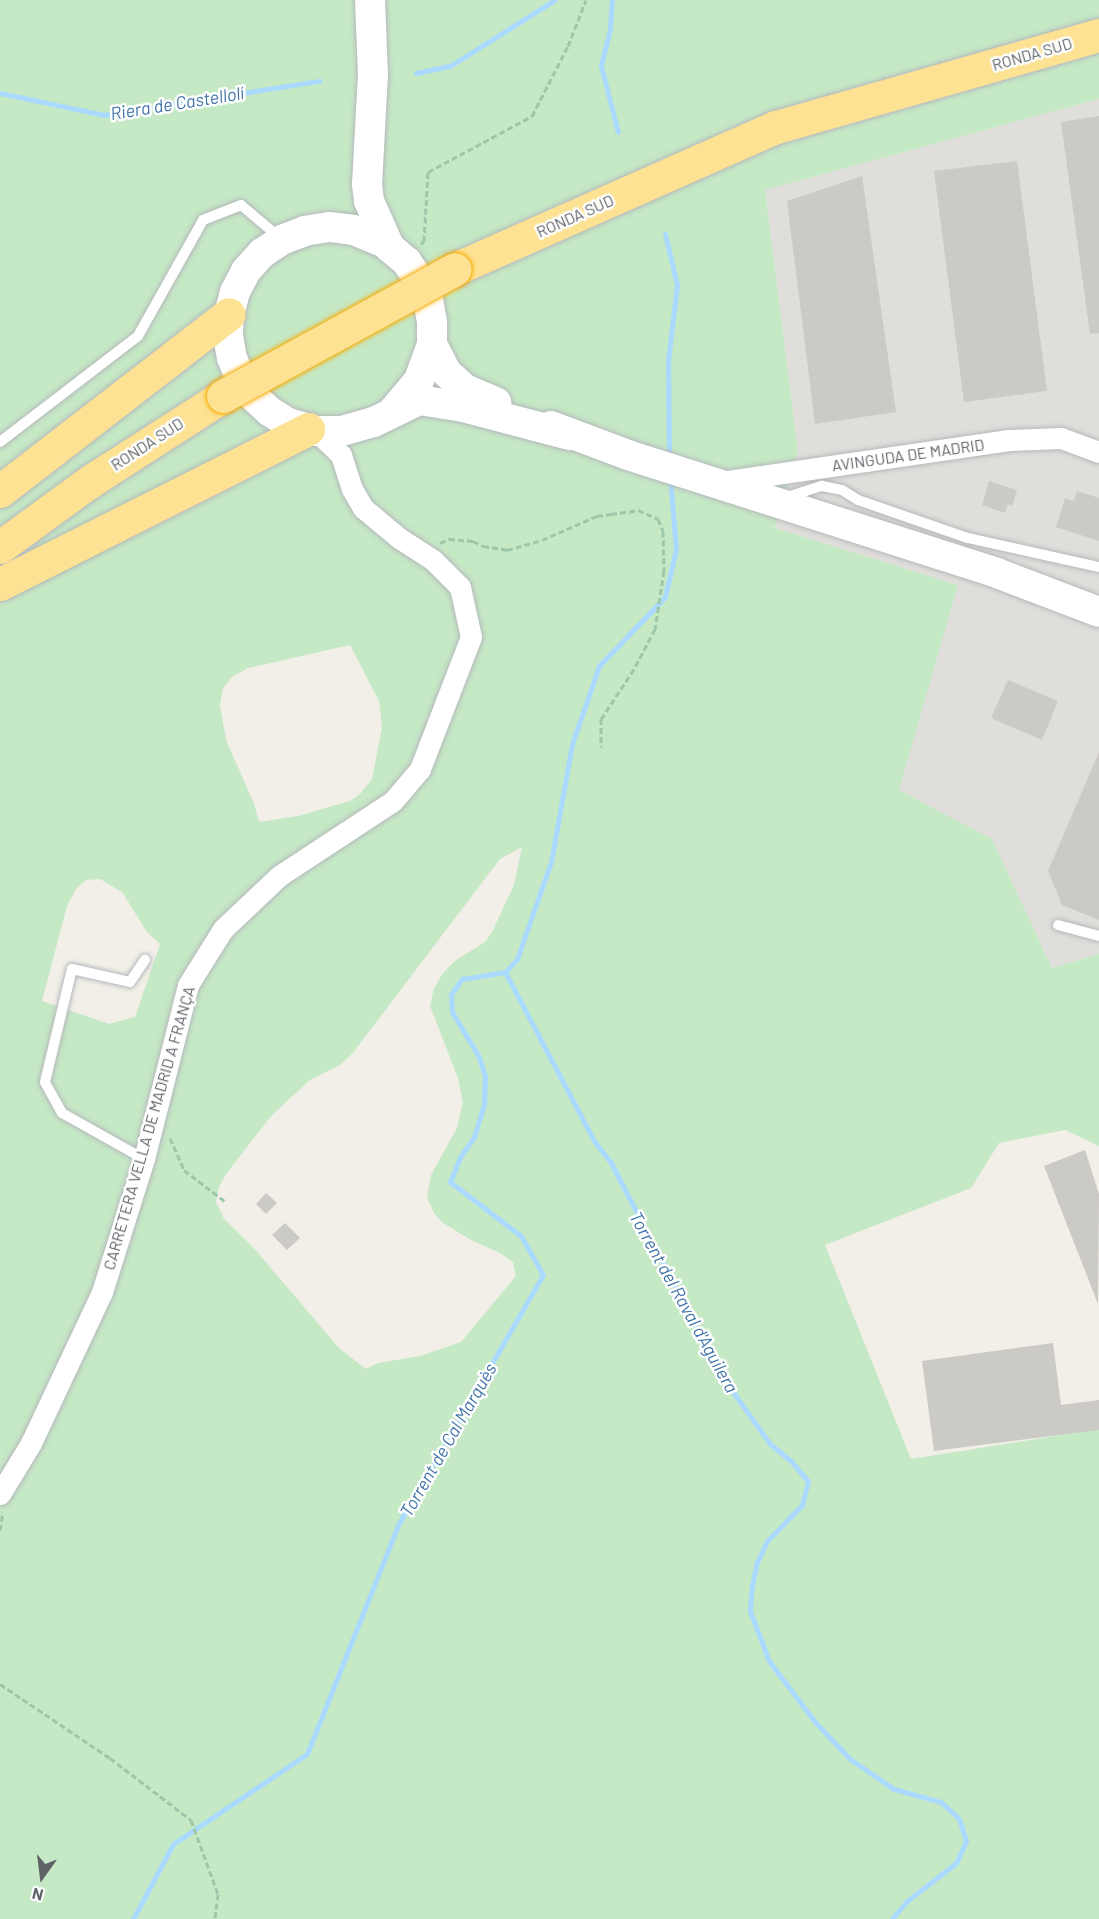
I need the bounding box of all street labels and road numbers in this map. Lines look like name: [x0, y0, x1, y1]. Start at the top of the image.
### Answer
street label: RONDA SUD: [990, 33, 1074, 75]
street label: RONDA SUD: [533, 190, 617, 242]
street label: RONDA SUD: [107, 414, 187, 474]
street label: AVINGUDA DE MADRID: [831, 435, 985, 475]
street label: CARRETERA VELLA DE MADRID A FRANÇA: [99, 984, 199, 1272]

